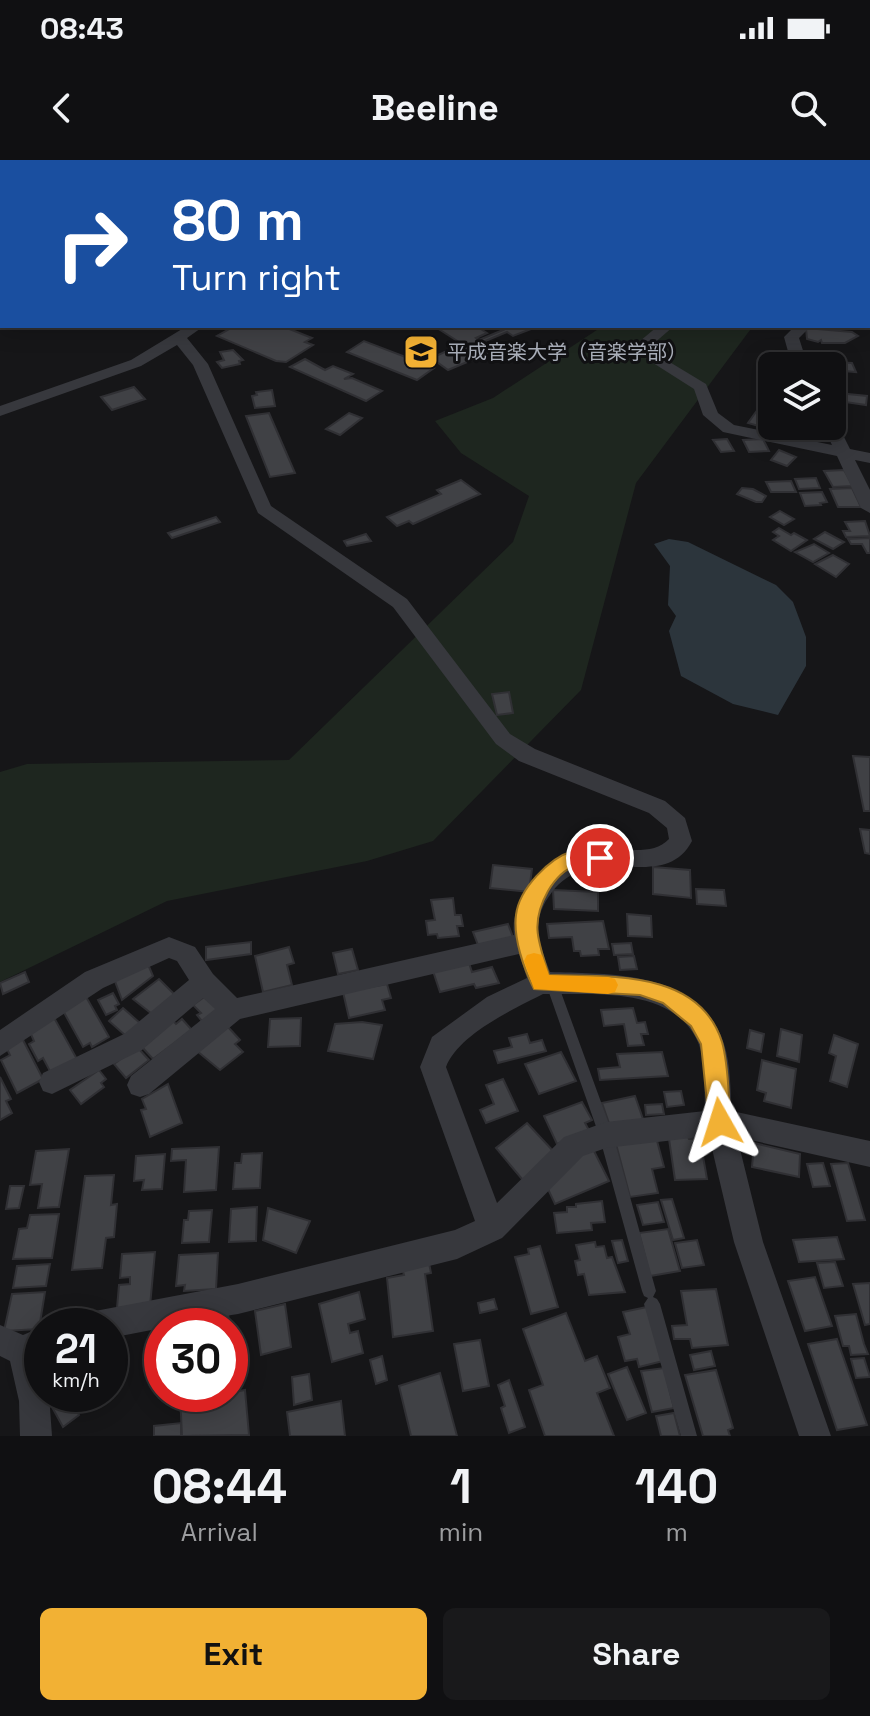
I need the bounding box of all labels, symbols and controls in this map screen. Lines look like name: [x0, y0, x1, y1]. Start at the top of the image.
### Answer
text: 08:43: [40, 9, 124, 48]
text: Beeline: [371, 85, 499, 131]
icon: back: [40, 86, 84, 130]
icon: search: [786, 86, 830, 130]
text: 80 m: [172, 185, 304, 256]
icon: right: [40, 192, 144, 296]
text: Turn right: [172, 255, 341, 301]
school or university icon: 平成音楽大学（音楽学部）: [402, 333, 440, 371]
place label: 平成音楽大学（音楽学部）: [447, 339, 687, 365]
map controls: [758, 352, 846, 440]
button: layers: [758, 352, 846, 440]
pin: [566, 824, 634, 892]
icon: arrive: [578, 836, 622, 880]
position arrow: [678, 1080, 762, 1164]
speed limit sign: 30: [144, 1308, 248, 1412]
text: 21: [55, 1324, 97, 1375]
text: km/h: [52, 1367, 100, 1393]
text: 08:44: [152, 1456, 287, 1517]
text: 1: [450, 1456, 472, 1517]
text: 140: [635, 1456, 718, 1517]
text: Arrival: [181, 1515, 258, 1549]
text: min: [439, 1515, 483, 1549]
text: m: [665, 1515, 688, 1549]
button: Exit: [40, 1608, 427, 1700]
button: Share: [443, 1608, 830, 1700]

